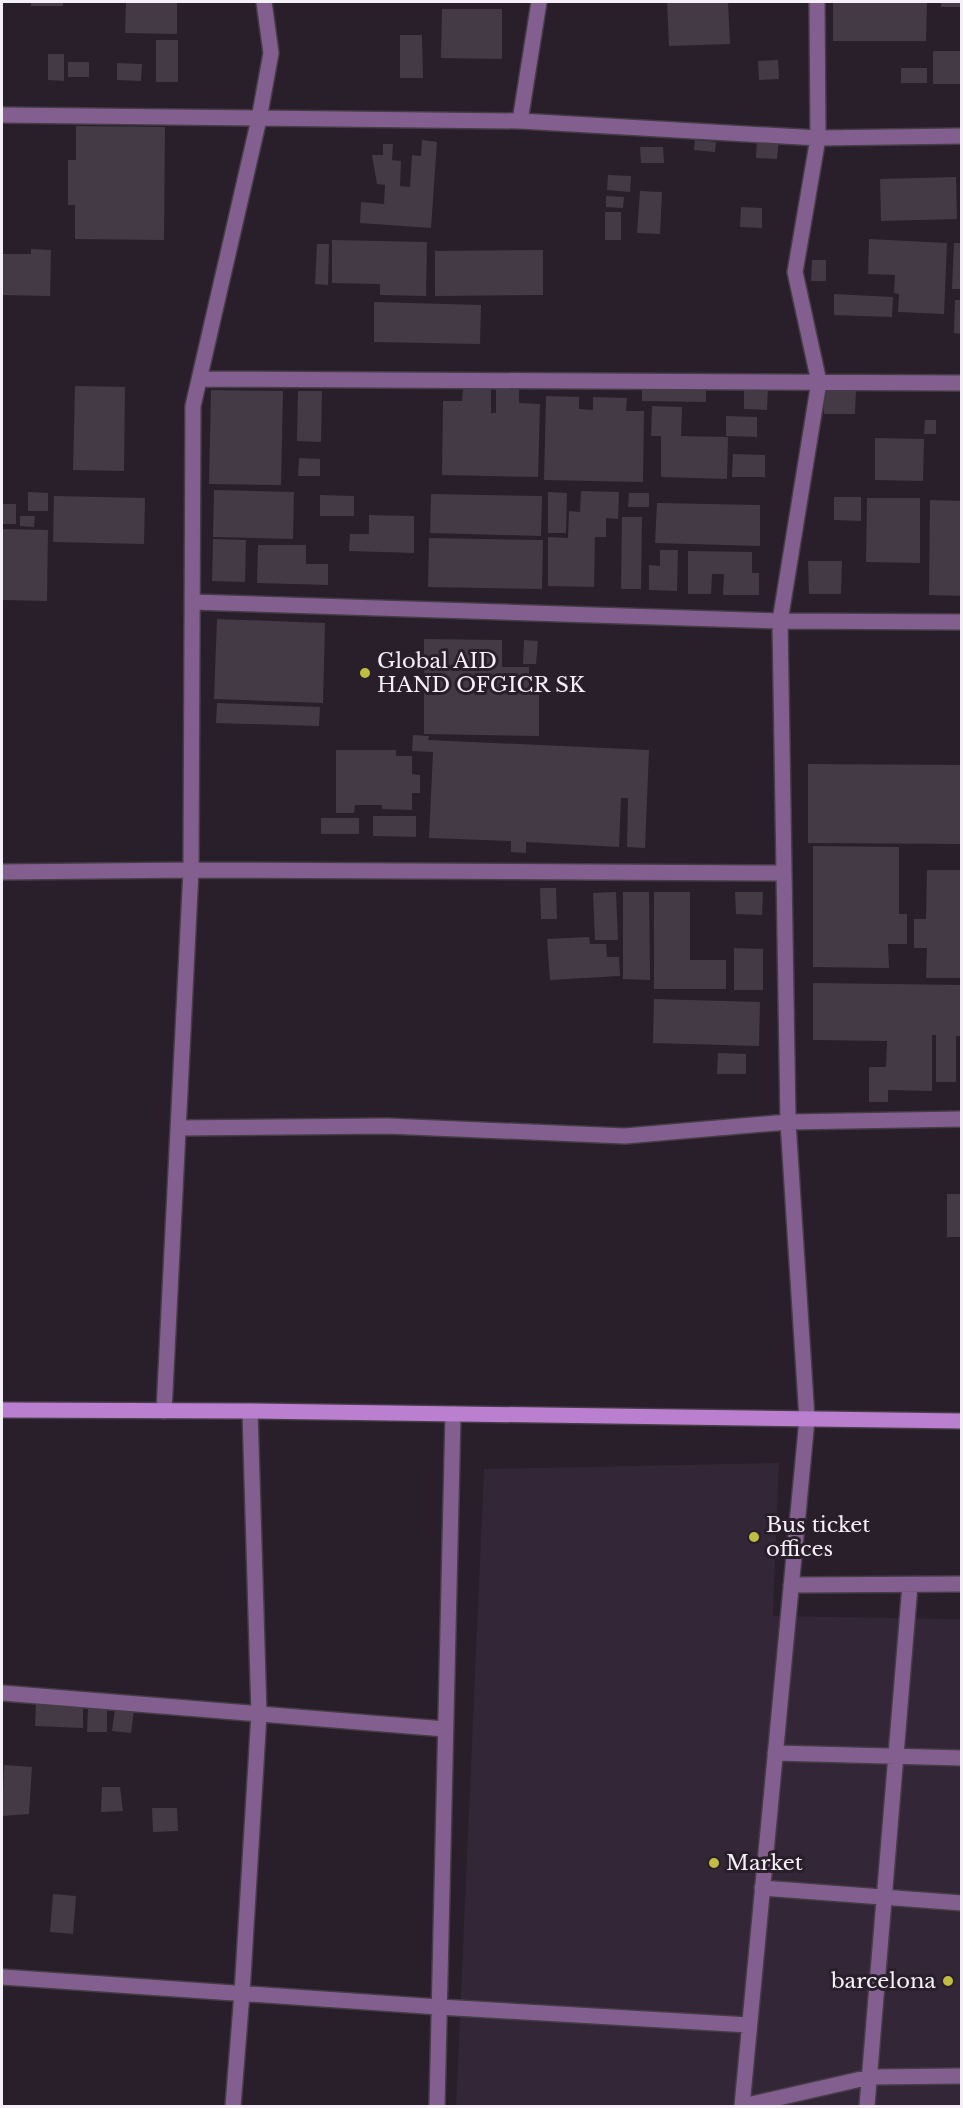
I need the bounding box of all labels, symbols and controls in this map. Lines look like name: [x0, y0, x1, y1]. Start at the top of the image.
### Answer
place label: Global AID HAND OFGICR SK: [377, 648, 586, 698]
marker: Global AID HAND OFGICR SK: [358, 666, 372, 680]
place label: Bus ticket offices: [766, 1512, 870, 1562]
marker: Bus ticket offices: [747, 1530, 761, 1544]
place label: Market: [726, 1850, 803, 1876]
marker: Market: [707, 1856, 721, 1870]
place label: barcelona: [830, 1968, 936, 1994]
marker: barcelona: [941, 1974, 955, 1988]

